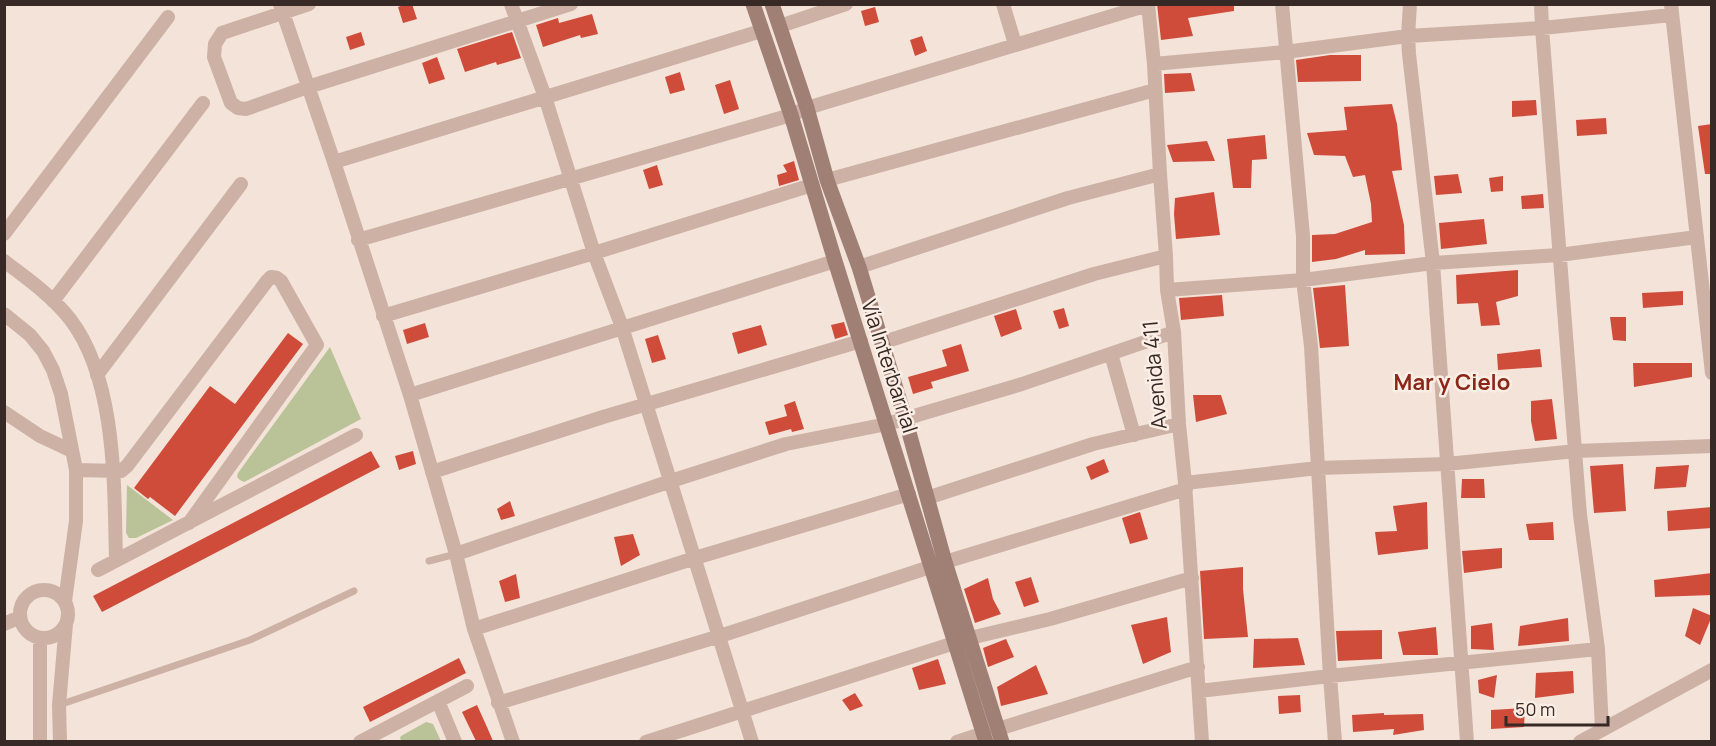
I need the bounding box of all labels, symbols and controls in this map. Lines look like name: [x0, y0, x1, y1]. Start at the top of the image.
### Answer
street label: Vía Interbarrial: [855, 296, 925, 436]
street label: Avenida 411: [1135, 319, 1173, 431]
district label: Mar y Cielo: [1394, 367, 1510, 397]
scale bar: [1506, 689, 1608, 727]
text: 50 m: [1515, 697, 1555, 721]

